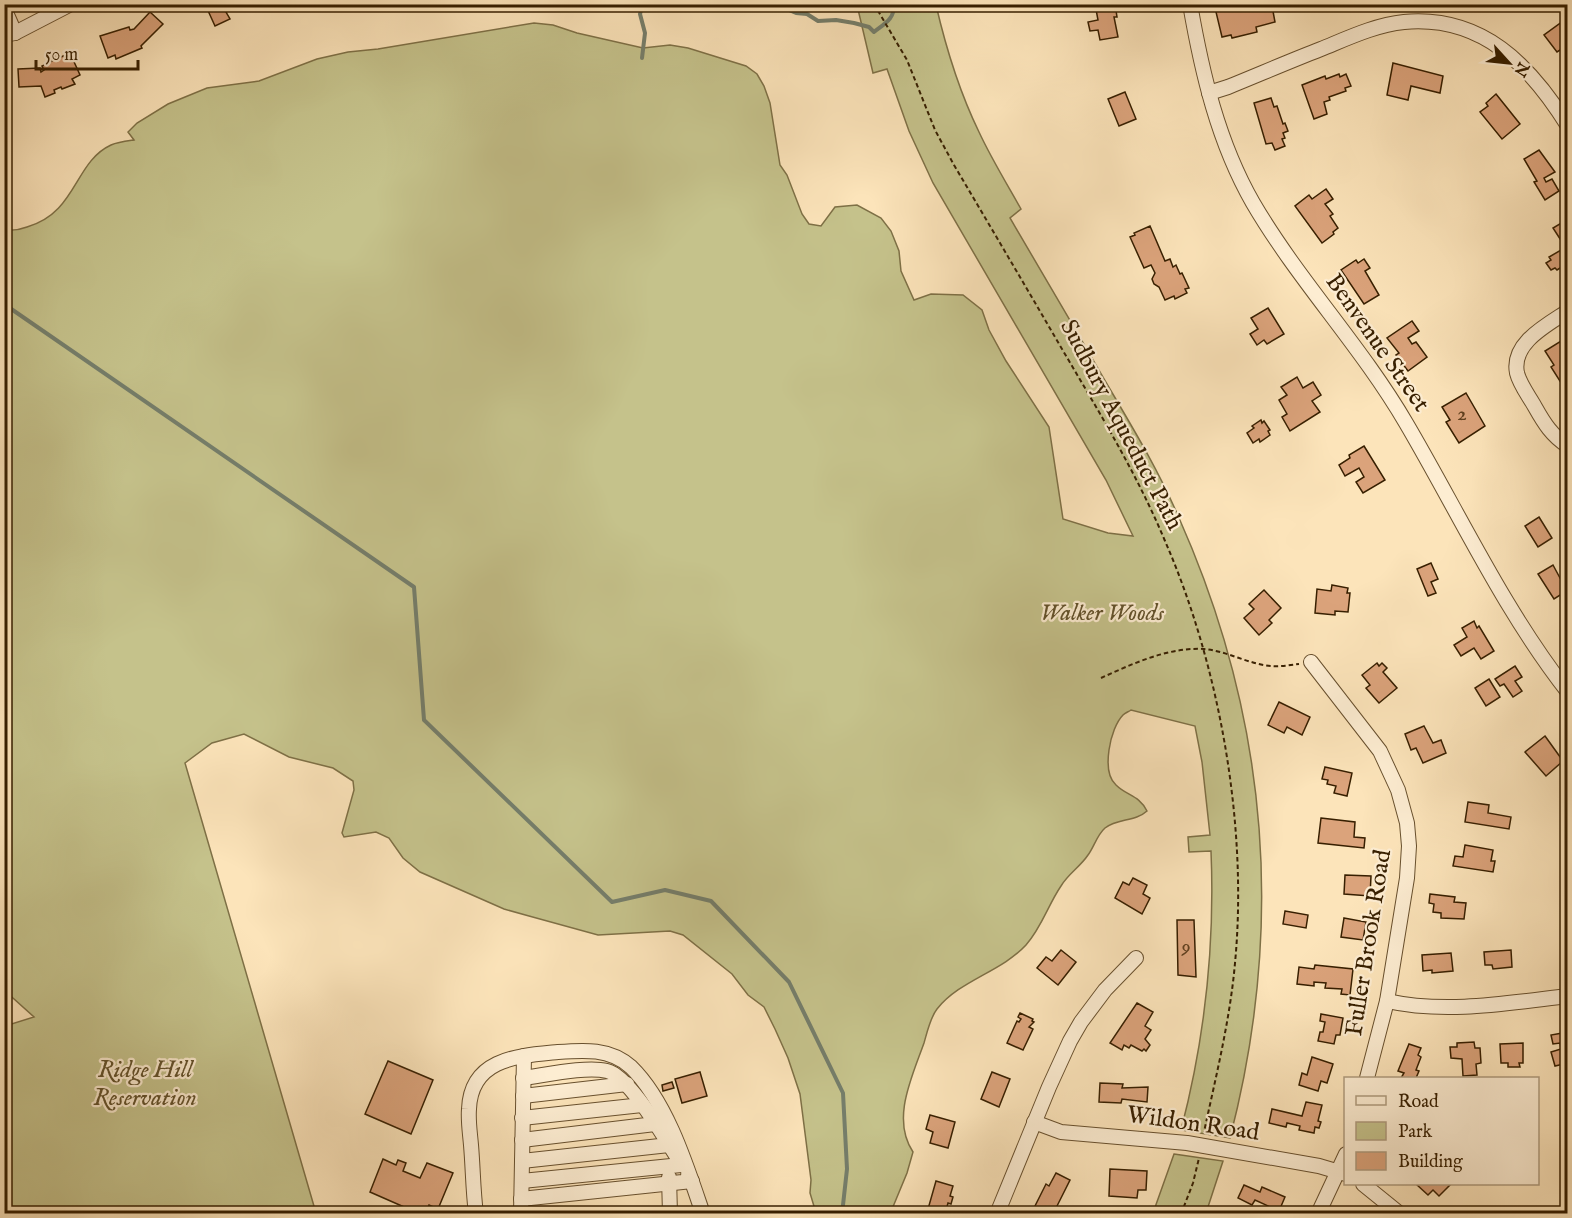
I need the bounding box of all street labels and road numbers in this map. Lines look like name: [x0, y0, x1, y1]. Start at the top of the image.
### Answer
street label: Benvenue Street: [1318, 268, 1436, 418]
street label: Sudbury Aqueduct Path: [1052, 314, 1190, 536]
street label: Fuller Brook Road: [1339, 847, 1399, 1038]
street label: Wildon Road: [1125, 1099, 1262, 1149]

